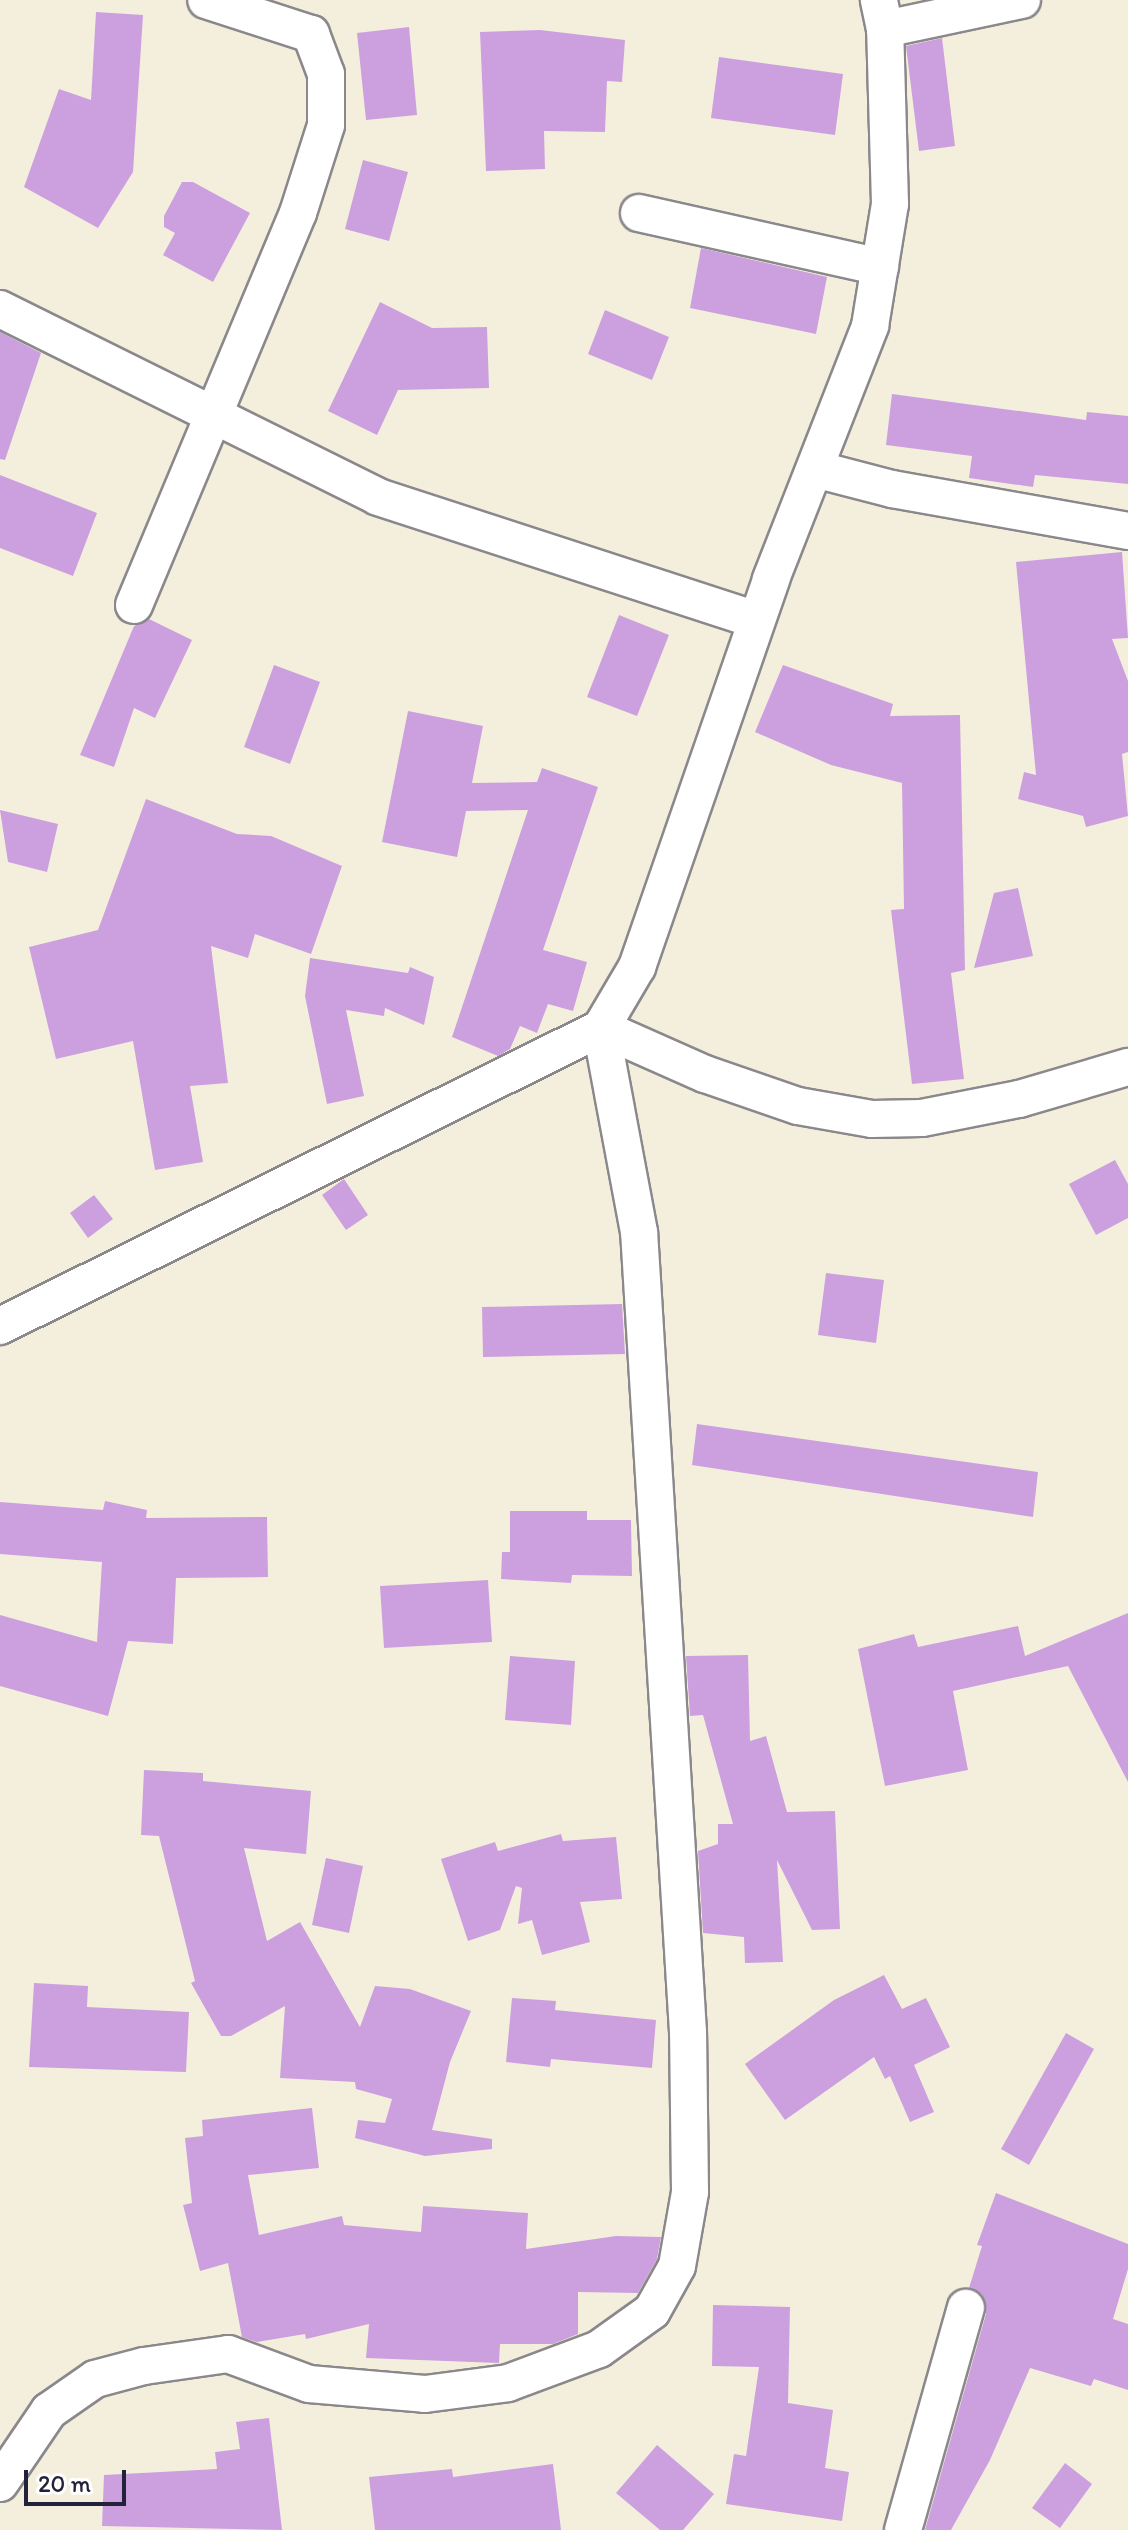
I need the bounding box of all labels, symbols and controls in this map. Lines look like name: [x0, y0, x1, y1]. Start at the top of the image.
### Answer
scale bar: [28, 2454, 130, 2504]
text: 20 m: [38, 2469, 91, 2498]

